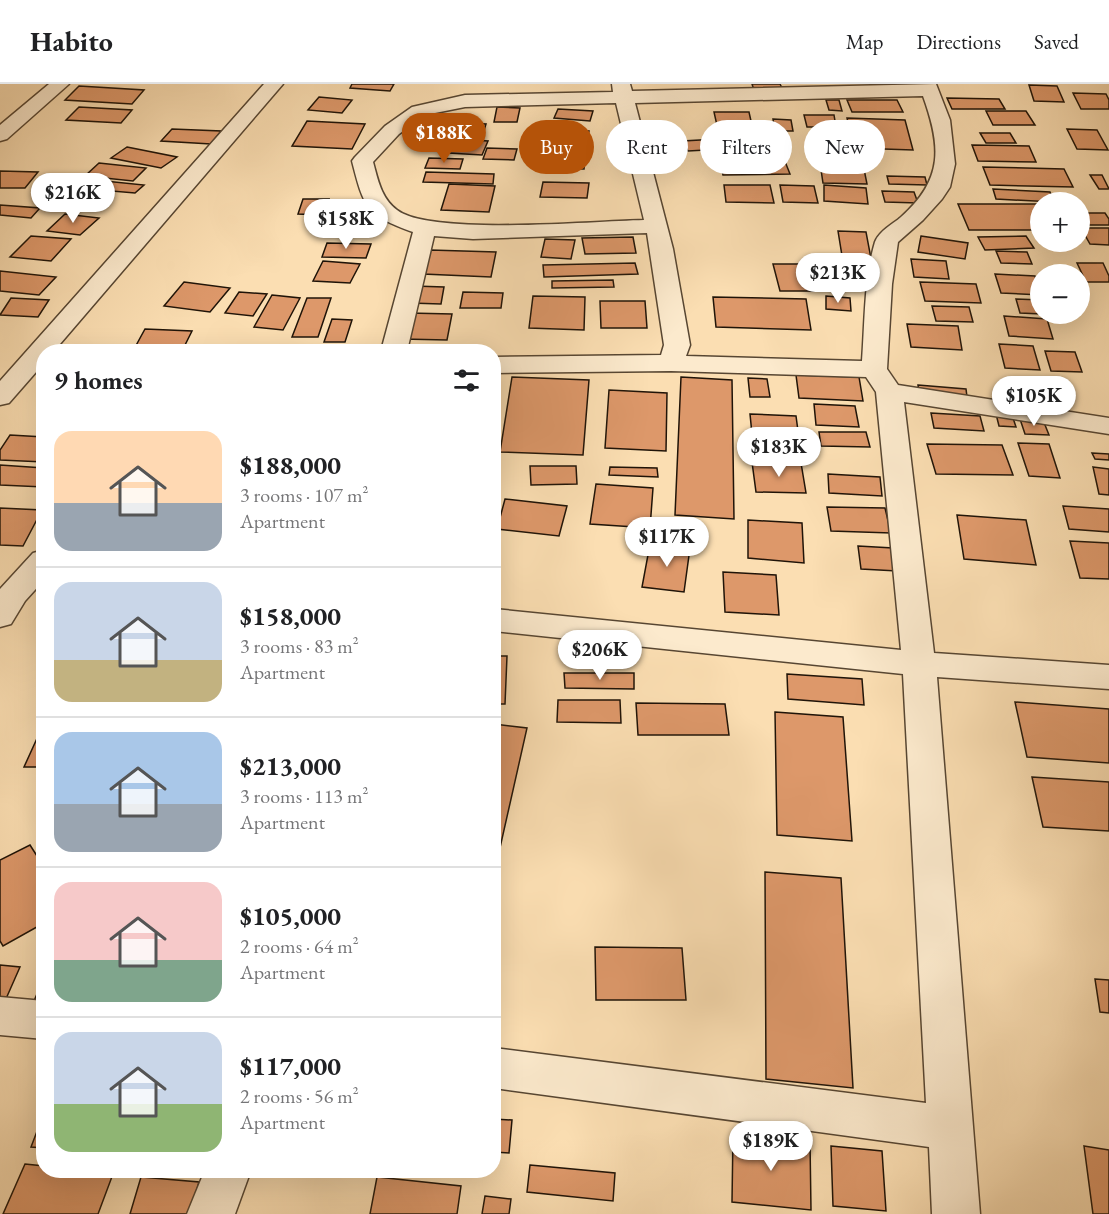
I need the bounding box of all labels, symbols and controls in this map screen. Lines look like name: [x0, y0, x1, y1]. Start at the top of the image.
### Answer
text: Habito: [30, 23, 113, 59]
text: Map: [846, 28, 883, 55]
text: Directions: [916, 28, 1001, 55]
text: Saved: [1034, 28, 1079, 55]
pin: $188K: [402, 113, 486, 164]
text: $188K: [416, 119, 472, 145]
chip: Buy: [519, 120, 594, 174]
chip: Rent: [606, 120, 688, 174]
chip: Filters: [700, 120, 792, 174]
chip: New: [804, 120, 885, 174]
pin: $216K: [31, 173, 115, 224]
text: $216K: [45, 179, 101, 205]
map controls: [1030, 192, 1090, 324]
button: +: [1030, 192, 1090, 252]
pin: $158K: [304, 199, 388, 250]
text: $158K: [318, 205, 374, 231]
pin: $213K: [796, 253, 880, 304]
text: $213K: [810, 259, 866, 285]
button: −: [1030, 264, 1090, 324]
text: 9 homes: [54, 363, 143, 397]
icon: filters: [450, 364, 483, 397]
pin: $105K: [992, 376, 1076, 427]
text: $105K: [1006, 382, 1062, 408]
pin: $183K: [737, 427, 821, 478]
text: $183K: [751, 433, 807, 459]
text: $188,000: [240, 448, 341, 482]
icon: home: [102, 455, 174, 527]
text: 3 rooms · 107 m²: [240, 482, 368, 508]
text: Apartment: [240, 508, 325, 534]
pin: $117K: [625, 517, 709, 568]
text: $117K: [639, 523, 695, 549]
text: $158,000: [240, 599, 341, 633]
icon: home: [102, 606, 174, 678]
pin: $206K: [558, 630, 642, 681]
text: 3 rooms · 83 m²: [240, 633, 359, 659]
text: $206K: [572, 636, 628, 662]
text: Apartment: [240, 659, 325, 685]
text: $213,000: [240, 749, 341, 783]
icon: home: [102, 756, 174, 828]
text: 3 rooms · 113 m²: [240, 783, 368, 809]
text: Apartment: [240, 809, 325, 835]
text: $105,000: [240, 899, 341, 933]
icon: home: [102, 906, 174, 978]
text: 2 rooms · 64 m²: [240, 933, 359, 959]
text: Apartment: [240, 959, 325, 985]
text: $117,000: [240, 1049, 341, 1083]
icon: home: [102, 1056, 174, 1128]
text: 2 rooms · 56 m²: [240, 1083, 359, 1109]
text: Apartment: [240, 1109, 325, 1135]
pin: $189K: [729, 1121, 813, 1172]
text: $189K: [743, 1127, 799, 1153]

